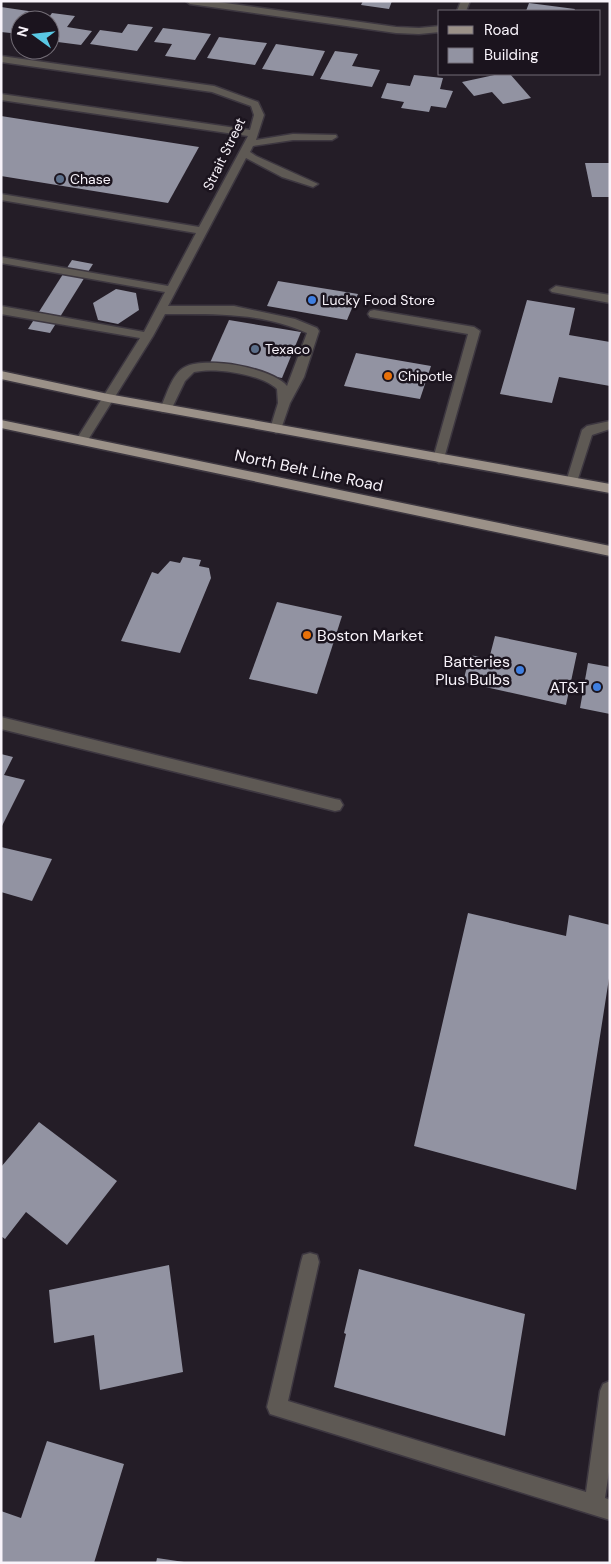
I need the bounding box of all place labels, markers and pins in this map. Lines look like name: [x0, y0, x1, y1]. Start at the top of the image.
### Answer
place label: Chase: [70, 170, 111, 188]
marker: Chase: [54, 173, 66, 185]
place label: Lucky Food Store: [322, 291, 435, 309]
marker: Lucky Food Store: [306, 294, 318, 306]
place label: Texaco: [265, 340, 310, 358]
marker: Texaco: [249, 343, 261, 355]
place label: Chipotle: [398, 367, 453, 385]
marker: Chipotle: [382, 370, 394, 382]
place label: Boston Market: [317, 625, 423, 646]
marker: Boston Market: [301, 629, 313, 641]
place label: Batteries Plus Bulbs: [435, 651, 510, 690]
marker: Batteries Plus Bulbs: [514, 664, 526, 676]
place label: AT&T: [549, 677, 587, 698]
marker: AT&T: [591, 681, 603, 693]

